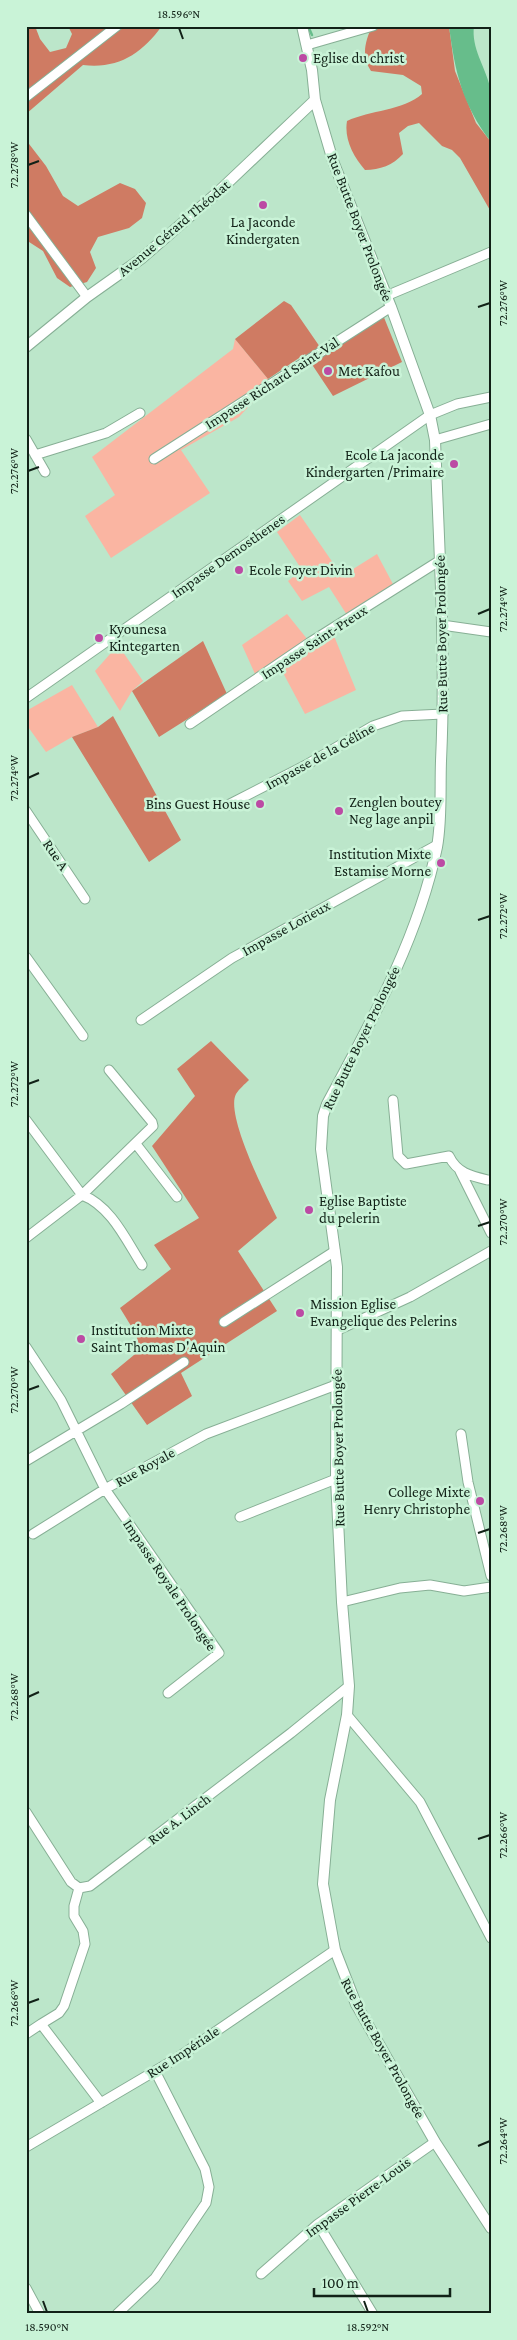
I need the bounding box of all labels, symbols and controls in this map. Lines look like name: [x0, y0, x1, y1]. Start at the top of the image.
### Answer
text: 18.596°N: [158, 7, 200, 21]
place label: Eglise du christ: [313, 50, 405, 67]
marker: Eglise du christ: [297, 52, 309, 64]
text: 72.278°W: [7, 142, 21, 188]
street label: Rue Butte Boyer Prolongée: [323, 150, 396, 304]
street label: Avenue Gérard Théodat: [115, 176, 234, 279]
marker: La Jaconde Kindergaten: [257, 199, 269, 211]
place label: La Jaconde Kindergaten: [226, 214, 300, 248]
text: 72.276°W: [496, 280, 510, 326]
street label: Impasse Richard Saint-Val: [202, 334, 343, 433]
place label: Met Kafou: [338, 363, 400, 379]
marker: Met Kafou: [322, 365, 334, 377]
place label: Ecole La jaconde Kindergarten /Primaire: [305, 447, 444, 481]
text: 72.276°W: [7, 448, 21, 494]
marker: Ecole La jaconde Kindergarten /Primaire: [448, 458, 460, 470]
street label: Impasse Demosthenes: [168, 511, 288, 602]
street label: Rue Butte Boyer Prolongée: [432, 555, 451, 713]
place label: Ecole Foyer Divin: [249, 562, 353, 579]
marker: Ecole Foyer Divin: [233, 564, 245, 576]
text: 72.274°W: [496, 586, 510, 632]
street label: Impasse Saint-Preux: [258, 602, 370, 683]
place label: Kyounesa Kintegarten: [109, 621, 180, 655]
marker: Kyounesa Kintegarten: [93, 632, 105, 644]
street label: Impasse de la Géline: [263, 719, 378, 793]
text: 72.274°W: [7, 755, 21, 801]
place label: Zenglen boutey Neg lage anpil: [349, 794, 442, 828]
place label: Bins Guest House: [146, 796, 250, 812]
marker: Bins Guest House: [254, 798, 266, 810]
marker: Zenglen boutey Neg lage anpil: [333, 805, 345, 817]
street label: Rue A: [40, 836, 72, 874]
place label: Institution Mixte Estamise Morne: [329, 846, 431, 879]
marker: Institution Mixte Estamise Morne: [435, 857, 447, 869]
text: 72.272°W: [496, 893, 510, 939]
street label: Impasse Lorieux: [239, 897, 333, 960]
street label: Rue Butte Boyer Prolongée: [319, 963, 404, 1113]
text: 72.272°W: [7, 1061, 21, 1107]
place label: Eglise Baptiste du pelerin: [319, 1193, 407, 1227]
text: 72.270°W: [496, 1198, 510, 1246]
marker: Eglise Baptiste du pelerin: [303, 1204, 315, 1216]
place label: Mission Eglise Evangelique des Pelerins: [310, 1296, 457, 1330]
marker: Mission Eglise Evangelique des Pelerins: [294, 1307, 306, 1319]
place label: Institution Mixte Saint Thomas D'Aquin: [91, 1322, 226, 1356]
marker: Institution Mixte Saint Thomas D'Aquin: [75, 1333, 87, 1345]
text: 72.270°W: [7, 1366, 21, 1414]
street label: Rue Butte Boyer Prolongée: [329, 1369, 348, 1527]
street label: Rue Royale: [113, 1444, 178, 1491]
place label: College Mixte Henry Christophe: [364, 1484, 470, 1518]
marker: College Mixte Henry Christophe: [474, 1495, 486, 1507]
text: 72.268°W: [496, 1505, 510, 1553]
street label: Impasse Royale Prolongée: [119, 1516, 220, 1655]
text: 72.268°W: [7, 1673, 21, 1721]
street label: Rue A. Linch: [145, 1790, 213, 1848]
text: 72.266°W: [496, 1812, 510, 1858]
street label: Rue Butte Boyer Prolongée: [337, 1975, 428, 2122]
text: 72.266°W: [7, 1980, 21, 2026]
street label: Rue Impériale: [144, 2022, 223, 2082]
text: 72.264°W: [496, 2117, 510, 2165]
street label: Impasse Pierre-Louis: [302, 2153, 414, 2241]
scale bar: [314, 2265, 451, 2297]
text: 100 m: [322, 2275, 359, 2291]
text: 18.590°N: [25, 2320, 69, 2334]
text: 18.592°N: [347, 2320, 389, 2334]

